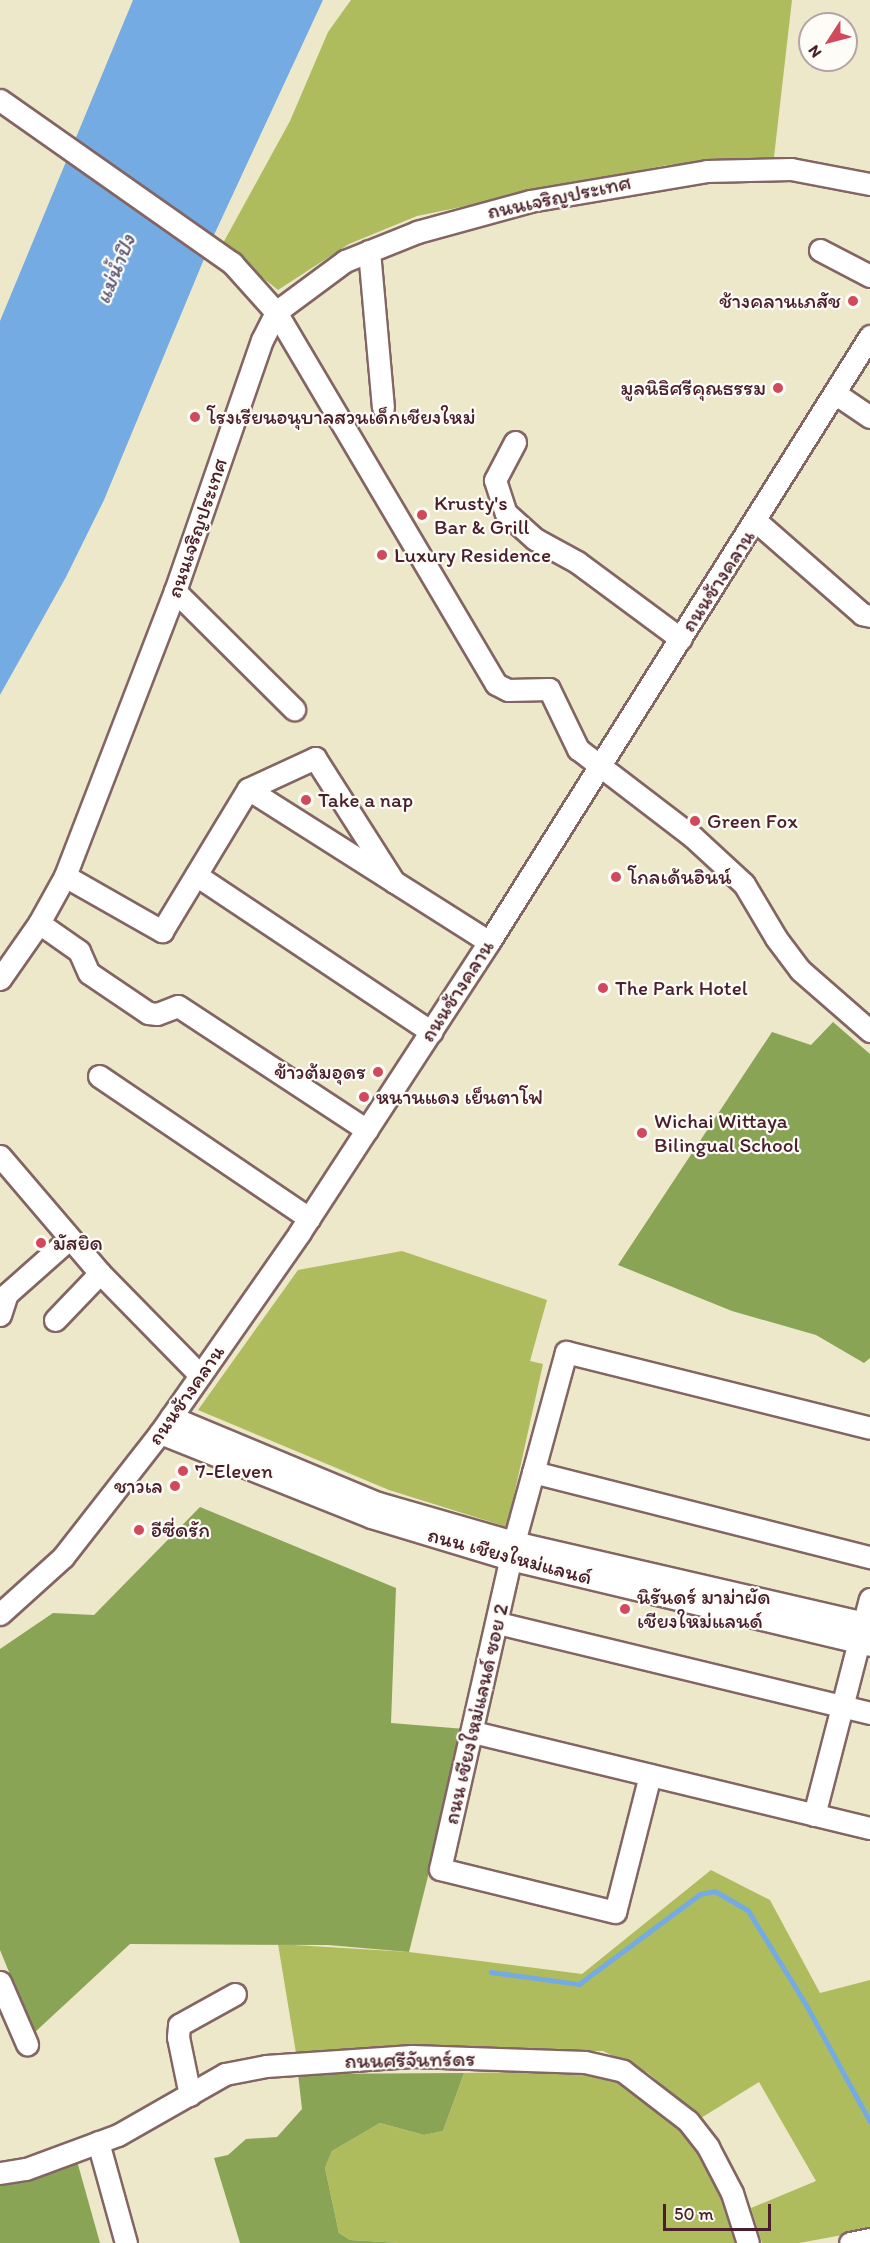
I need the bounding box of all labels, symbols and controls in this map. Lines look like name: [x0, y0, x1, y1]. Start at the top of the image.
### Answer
north arrow: [798, 12, 858, 72]
text: N: [804, 42, 826, 62]
street label: ถนนเจริญประเทศ: [485, 169, 633, 225]
water label: แม่น้ำปิง: [89, 230, 141, 308]
place label: ช้างคลานเภสัช: [719, 288, 841, 314]
marker: ช้างคลานเภสัช: [846, 294, 860, 308]
place label: มูลนิธิศรีคุณธรรม: [621, 375, 766, 401]
marker: มูลนิธิศรีคุณธรรม: [771, 381, 785, 395]
place label: โรงเรียนอนุบาลสวนเด็กเชียงใหม่: [207, 404, 476, 430]
marker: โรงเรียนอนุบาลสวนเด็กเชียงใหม่: [188, 410, 202, 424]
street label: ถนนเจริญประเทศ: [161, 455, 233, 601]
place label: Krusty's Bar & Grill: [434, 490, 530, 540]
marker: Krusty's Bar & Grill: [415, 508, 429, 522]
street label: ถนนช้างคลาน: [676, 525, 760, 637]
place label: Luxury Residence: [394, 542, 551, 568]
marker: Luxury Residence: [375, 548, 389, 562]
place label: Take a nap: [318, 787, 413, 813]
marker: Take a nap: [299, 793, 313, 807]
place label: Green Fox: [707, 808, 797, 834]
marker: Green Fox: [688, 814, 702, 828]
place label: โกลเด้นอินน์: [628, 864, 732, 890]
marker: โกลเด้นอินน์: [609, 870, 623, 884]
street label: ถนนช้างคลาน: [415, 935, 499, 1047]
place label: The Park Hotel: [615, 975, 748, 1001]
marker: The Park Hotel: [596, 981, 610, 995]
place label: ข้าวต้มอุดร: [275, 1059, 366, 1085]
marker: ข้าวต้มอุดร: [371, 1065, 385, 1079]
place label: หนานแดง เย็นตาโฟ: [376, 1084, 543, 1110]
marker: หนานแดง เย็นตาโฟ: [357, 1090, 371, 1104]
place label: Wichai Wittaya Bilingual School: [654, 1108, 799, 1158]
marker: Wichai Wittaya Bilingual School: [635, 1126, 649, 1140]
place label: มัสยิด: [53, 1230, 103, 1256]
marker: มัสยิด: [34, 1236, 48, 1250]
street label: ถนนช้างคลาน: [142, 1340, 230, 1450]
place label: 7-Eleven: [195, 1458, 273, 1484]
marker: 7-Eleven: [176, 1464, 190, 1478]
place label: ชาวเล: [114, 1473, 163, 1499]
marker: ชาวเล: [168, 1479, 182, 1493]
place label: อีซี่ดรัก: [151, 1517, 210, 1543]
street label: ถนน เชียงใหม่แลนด์: [425, 1522, 595, 1590]
marker: อีซี่ดรัก: [132, 1523, 146, 1537]
place label: นิรันดร์ มาม่าผัด เชียงใหม่แลนด์: [637, 1584, 771, 1634]
street label: ถนน เชียงใหม่แลนด์ ซอย 2: [438, 1601, 514, 1827]
marker: นิรันดร์ มาม่าผัด เชียงใหม่แลนด์: [618, 1602, 632, 1616]
street label: ถนนศรีจันทร์ดร: [344, 2046, 476, 2074]
scale bar: [666, 2192, 774, 2230]
text: 50 m: [674, 2203, 714, 2225]

